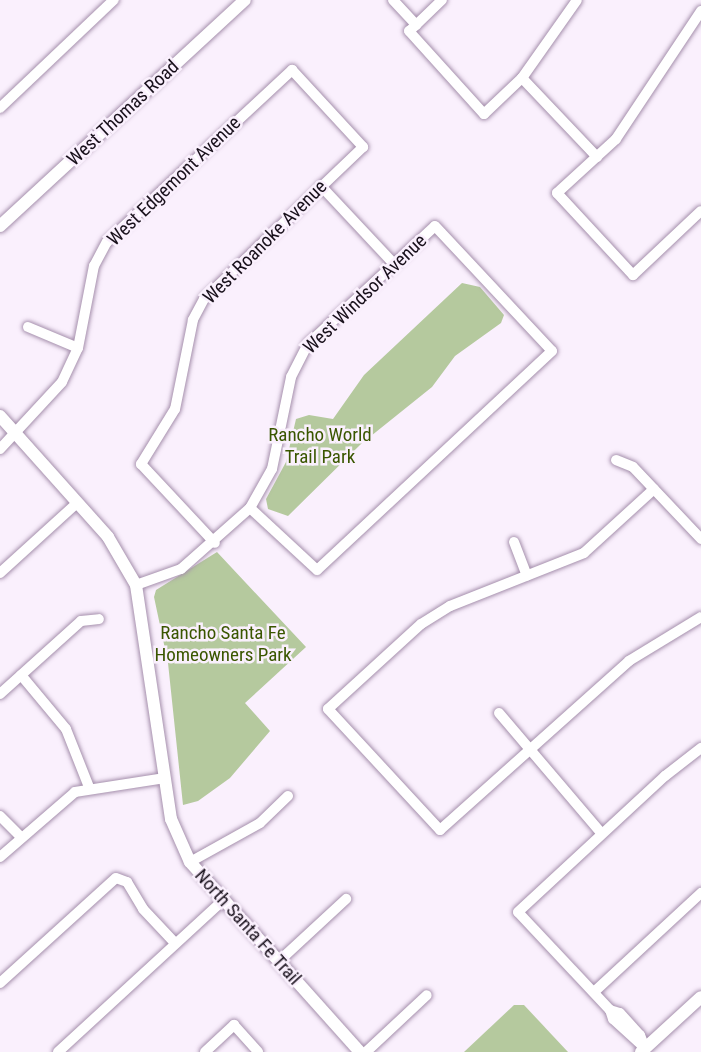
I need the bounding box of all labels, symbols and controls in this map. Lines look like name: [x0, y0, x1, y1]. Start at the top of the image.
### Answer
street label: West Thomas Road: [62, 55, 184, 171]
street label: West Edgemont Avenue: [103, 112, 245, 250]
street label: West Roanoke Avenue: [198, 175, 332, 309]
street label: West Windsor Avenue: [299, 229, 431, 359]
park label: Rancho World Trail Park: [268, 424, 372, 468]
park label: Rancho Santa Fe Homeowners Park: [154, 622, 292, 666]
street label: North Santa Fe Trail: [190, 864, 306, 990]

